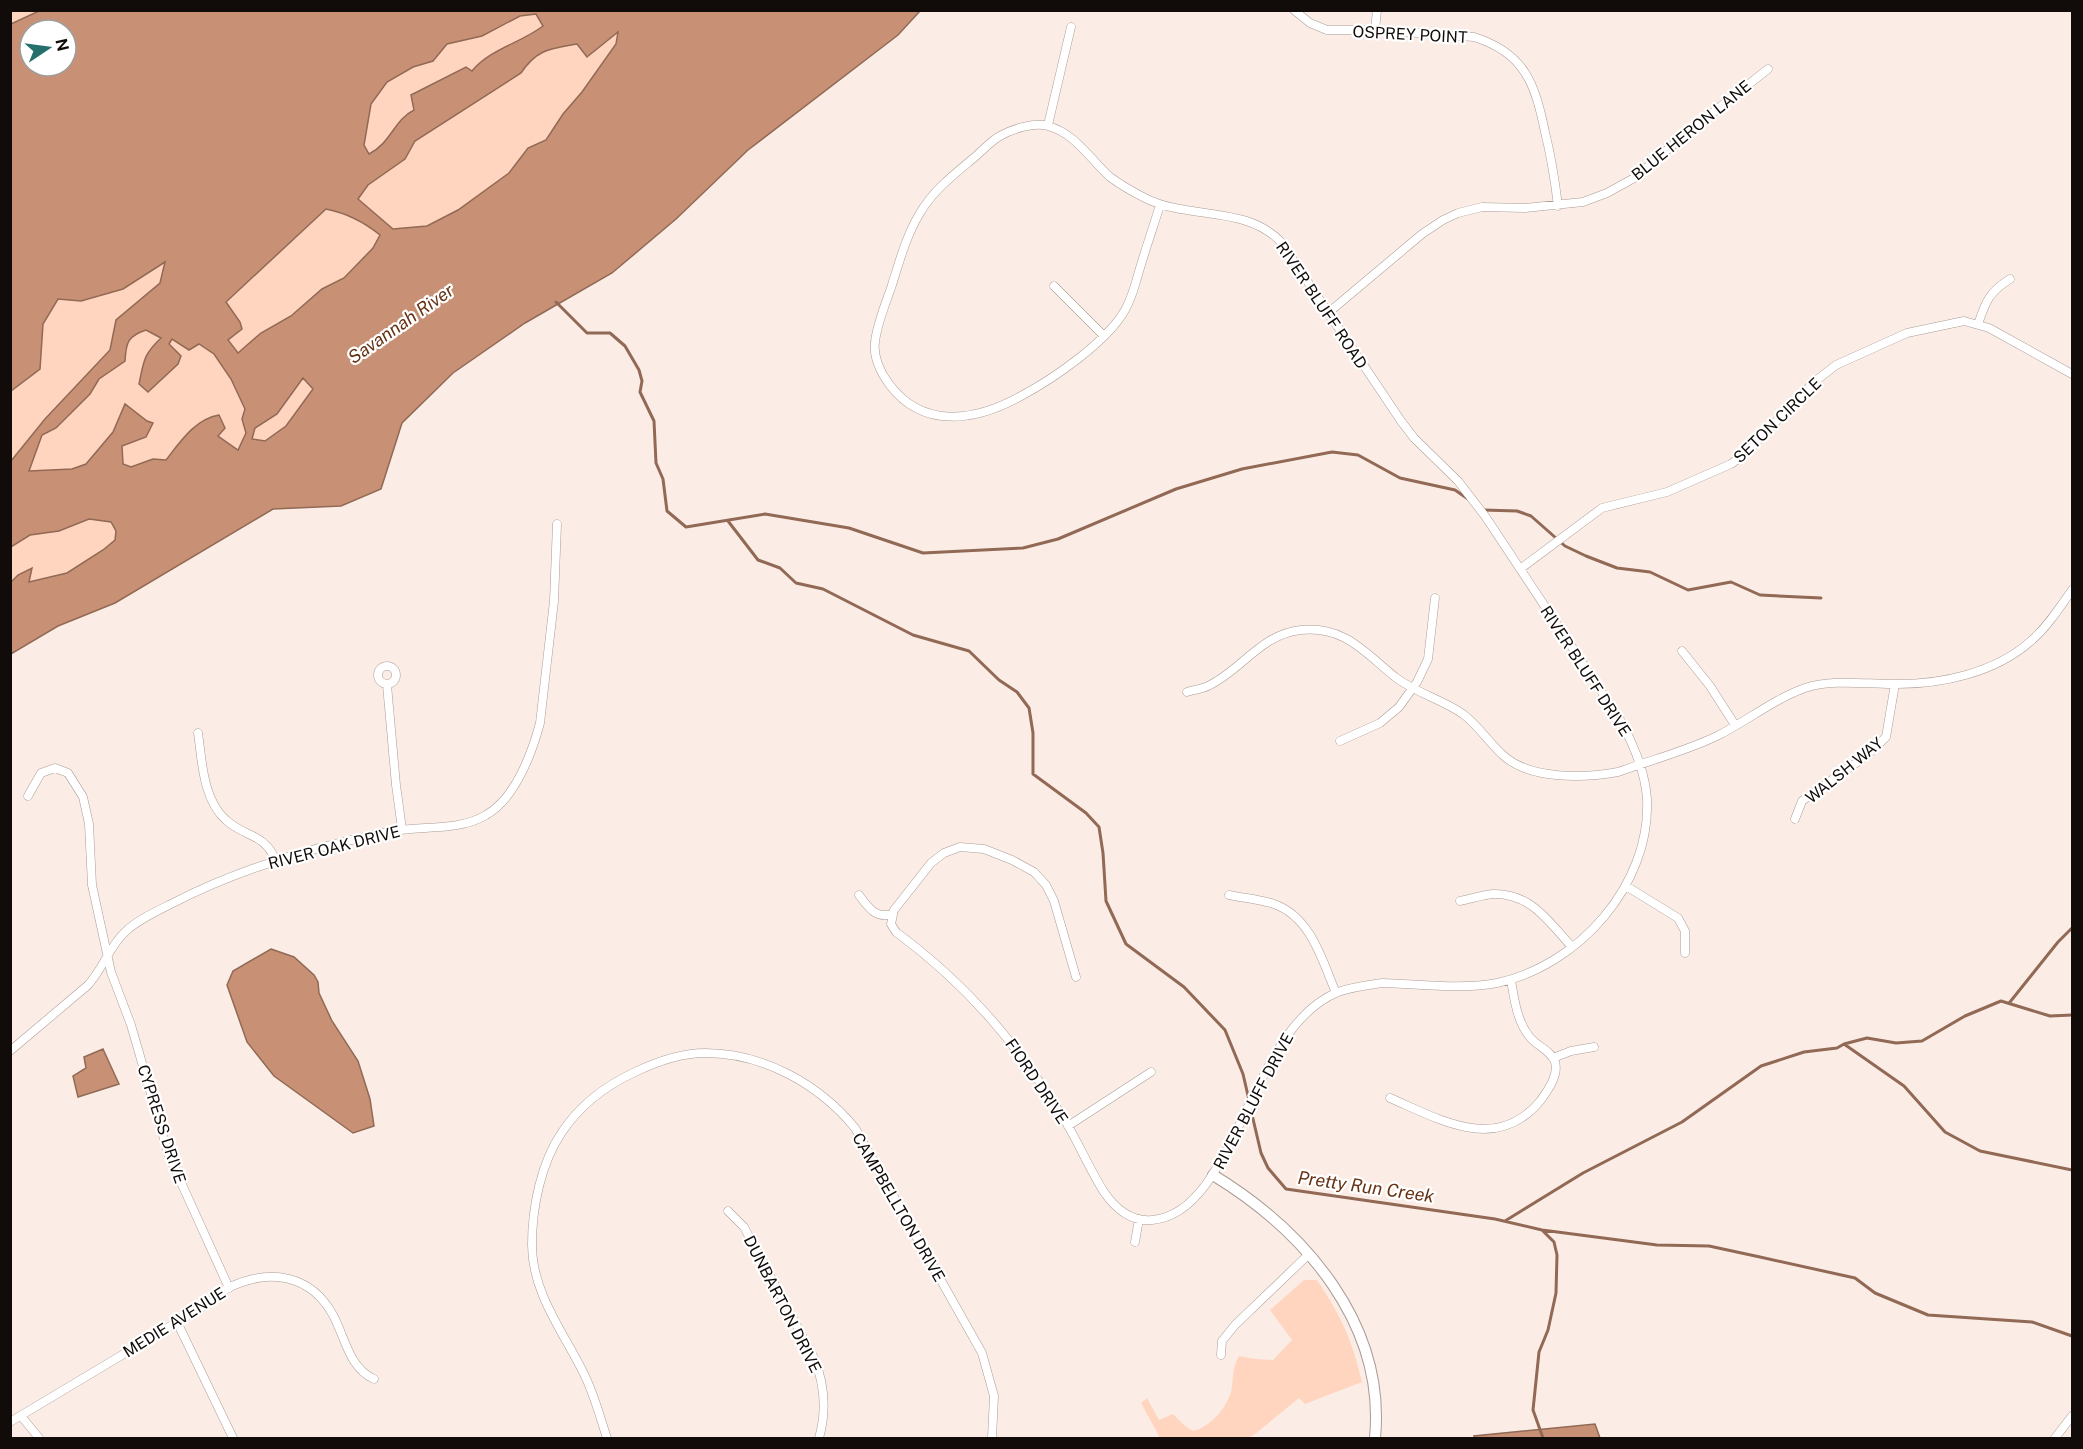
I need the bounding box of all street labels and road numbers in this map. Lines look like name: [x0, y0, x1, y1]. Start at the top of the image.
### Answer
street label: OSPREY POINT: [1352, 22, 1468, 47]
street label: BLUE HERON LANE: [1628, 76, 1755, 184]
street label: RIVER BLUFF ROAD: [1272, 238, 1371, 372]
street label: SETON CIRCLE: [1730, 374, 1825, 467]
street label: RIVER BLUFF DRIVE: [1536, 602, 1635, 740]
street label: WALSH WAY: [1802, 733, 1887, 807]
street label: RIVER OAK DRIVE: [266, 822, 402, 873]
street label: RIVER BLUFF DRIVE: [1209, 1030, 1297, 1173]
street label: FIORD DRIVE: [1001, 1035, 1072, 1128]
street label: CYPRESS DRIVE: [133, 1062, 190, 1186]
street label: CAMPBELLTON DRIVE: [848, 1130, 949, 1285]
street label: DUNBARTON DRIVE: [740, 1233, 825, 1376]
street label: MEDIE AVENUE: [120, 1283, 229, 1362]

